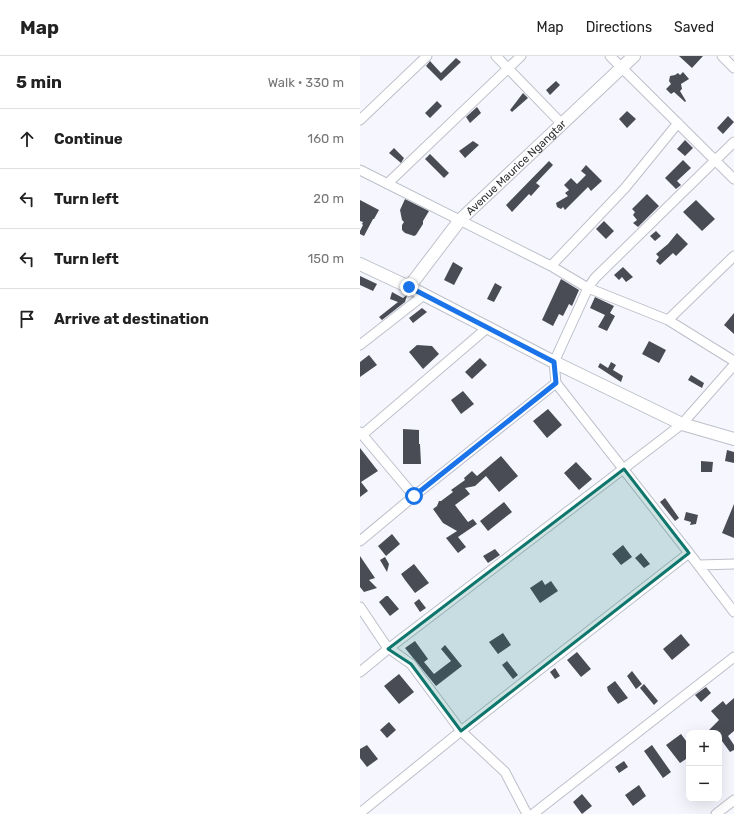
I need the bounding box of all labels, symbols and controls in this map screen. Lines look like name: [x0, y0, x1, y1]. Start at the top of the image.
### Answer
text: Map: [20, 16, 59, 39]
text: Map: [537, 19, 564, 36]
text: Directions: [586, 19, 652, 36]
text: Saved: [674, 19, 714, 36]
text: 5 min: [16, 72, 62, 92]
text: Walk · 330 m: [268, 75, 344, 90]
street label: Avenue Maurice Ngangtar: [463, 117, 569, 218]
icon: ahead: [16, 128, 38, 150]
text: Continue: [54, 130, 123, 148]
text: 160 m: [308, 131, 344, 146]
icon: left: [16, 188, 38, 210]
text: Turn left: [54, 190, 119, 208]
text: 20 m: [313, 191, 344, 206]
icon: left: [16, 248, 38, 270]
text: Turn left: [54, 250, 119, 268]
text: 150 m: [308, 251, 344, 266]
route end: [400, 278, 418, 296]
icon: arrive: [16, 308, 38, 330]
text: Arrive at destination: [54, 310, 209, 328]
route start: [405, 487, 423, 505]
map controls: [686, 730, 722, 802]
button: +: [686, 730, 722, 766]
button: −: [686, 766, 722, 802]

